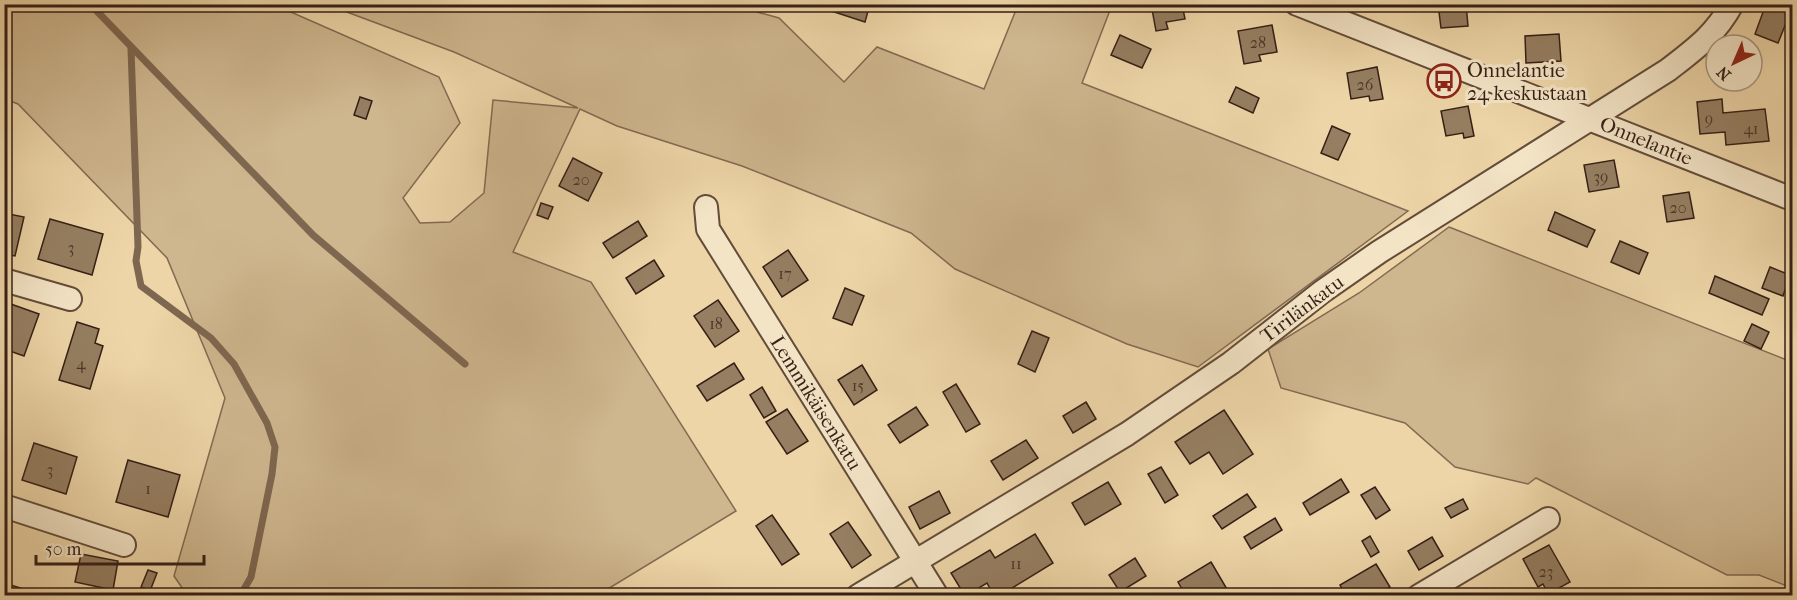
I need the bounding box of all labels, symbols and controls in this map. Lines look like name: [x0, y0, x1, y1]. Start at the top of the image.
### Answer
house number: 28: [1250, 33, 1266, 52]
north arrow: [1704, 33, 1764, 93]
place label: Onnelantie 24 keskustaan: [1467, 59, 1587, 105]
text: N: [1712, 62, 1735, 84]
bus stop icon: Onnelantie 24 keskustaan: [1426, 63, 1462, 99]
house number: 26: [1357, 75, 1374, 94]
house number: 9: [1705, 109, 1713, 128]
street label: Onnelantie: [1596, 112, 1696, 170]
house number: 41: [1743, 119, 1759, 138]
house number: 39: [1594, 167, 1608, 186]
house number: 20: [572, 170, 590, 189]
house number: 20: [1669, 198, 1687, 217]
house number: 3: [68, 238, 74, 257]
house number: 17: [778, 264, 792, 283]
street label: Tirilänkatu: [1256, 270, 1349, 348]
house number: 18: [709, 314, 723, 333]
street label: Lemmikäisenkatu: [766, 332, 867, 475]
house number: 4: [76, 354, 86, 373]
house number: 15: [852, 376, 864, 395]
house number: 3: [47, 460, 53, 479]
house number: 1: [145, 479, 151, 498]
scale bar: [36, 528, 204, 566]
text: 50 m: [45, 539, 82, 560]
house number: 11: [1010, 554, 1022, 573]
house number: 23: [1539, 562, 1553, 581]

